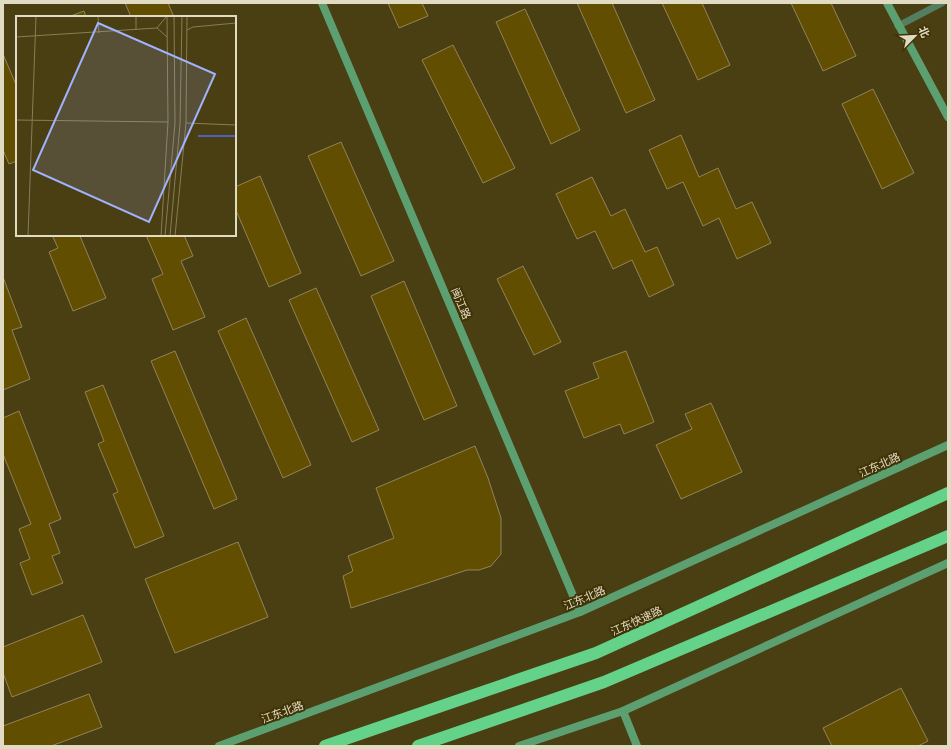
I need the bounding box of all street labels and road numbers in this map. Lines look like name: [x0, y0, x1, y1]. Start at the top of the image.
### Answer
street label: 闽江路: [448, 285, 476, 321]
street label: 江东北路: [856, 448, 902, 480]
street label: 江东北路: [561, 581, 607, 613]
street label: 江东快速路: [608, 602, 664, 638]
street label: 江东北路: [259, 696, 305, 726]

